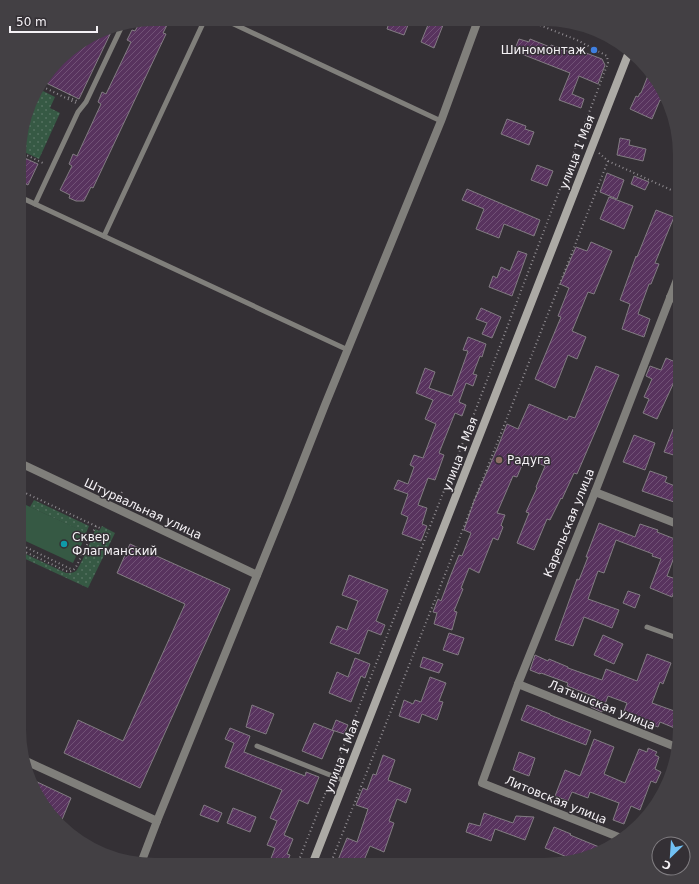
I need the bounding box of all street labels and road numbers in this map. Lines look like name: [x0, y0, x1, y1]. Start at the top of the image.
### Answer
street label: улица 1 Мая: [556, 113, 598, 191]
street label: улица 1 Мая: [439, 415, 481, 493]
street label: Карельская улица: [541, 467, 597, 579]
street label: Штурвальная улица: [82, 476, 204, 542]
street label: Латышская улица: [546, 677, 658, 733]
street label: улица 1 Мая: [321, 717, 363, 795]
street label: Литовская улица: [503, 773, 609, 827]

